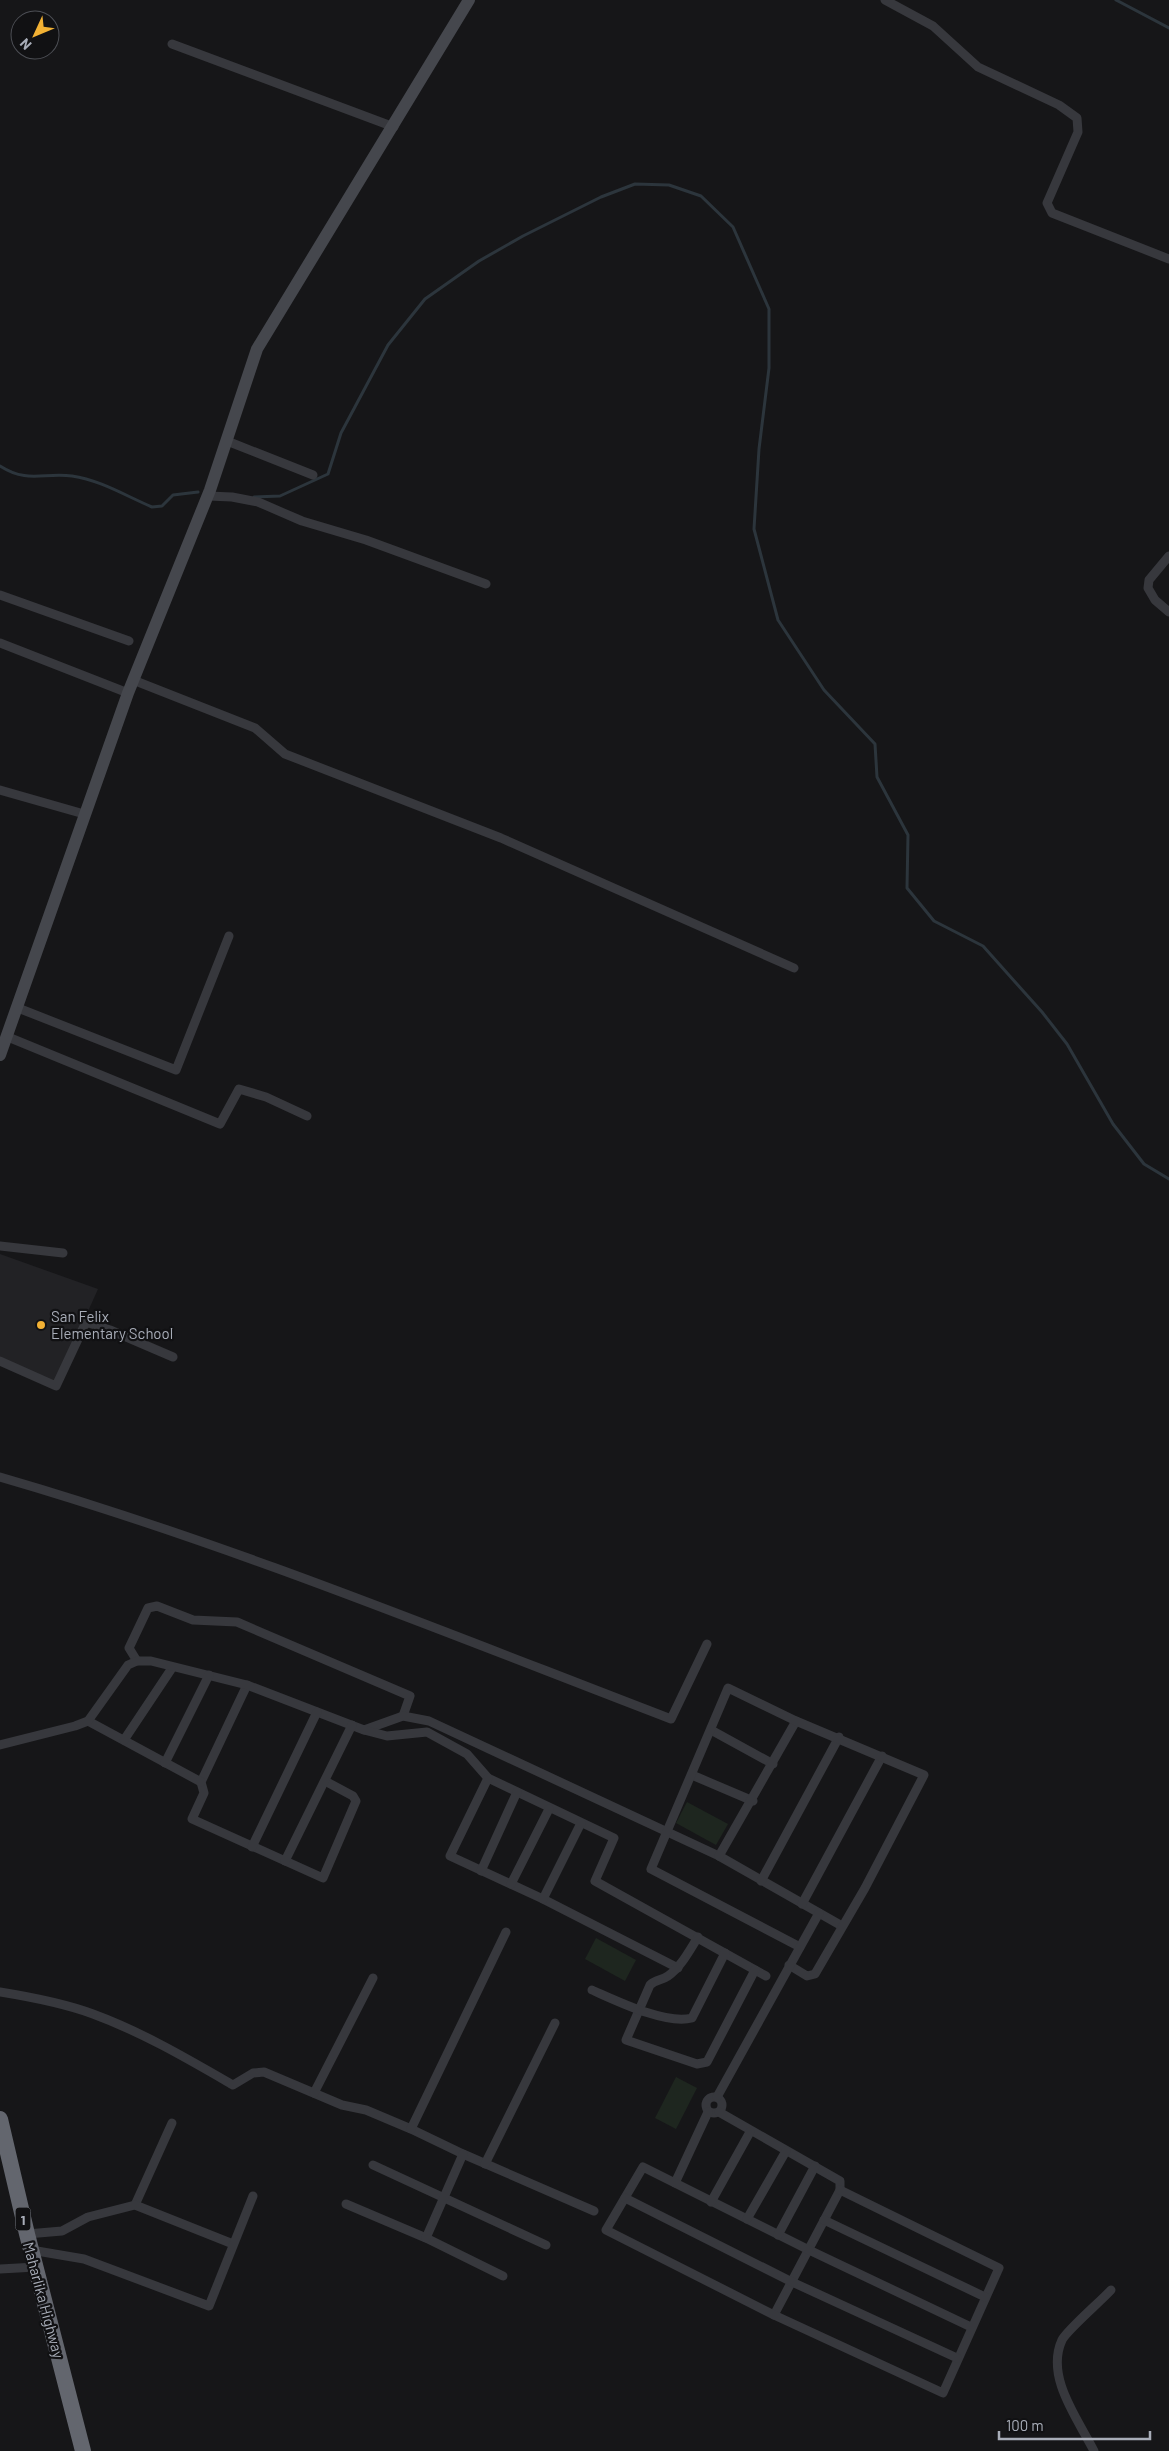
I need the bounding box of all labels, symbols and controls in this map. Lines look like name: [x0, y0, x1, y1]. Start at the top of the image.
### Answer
north arrow: [10, 10, 60, 60]
text: N: [16, 35, 35, 54]
place label: San Felix Elementary School: [51, 1307, 173, 1342]
marker: San Felix Elementary School: [35, 1319, 47, 1331]
road number: 1: [15, 2208, 30, 2230]
street label: Maharlika Highway: [20, 2240, 68, 2360]
scale bar: [999, 2408, 1150, 2440]
text: 100 m: [1006, 2416, 1044, 2434]

